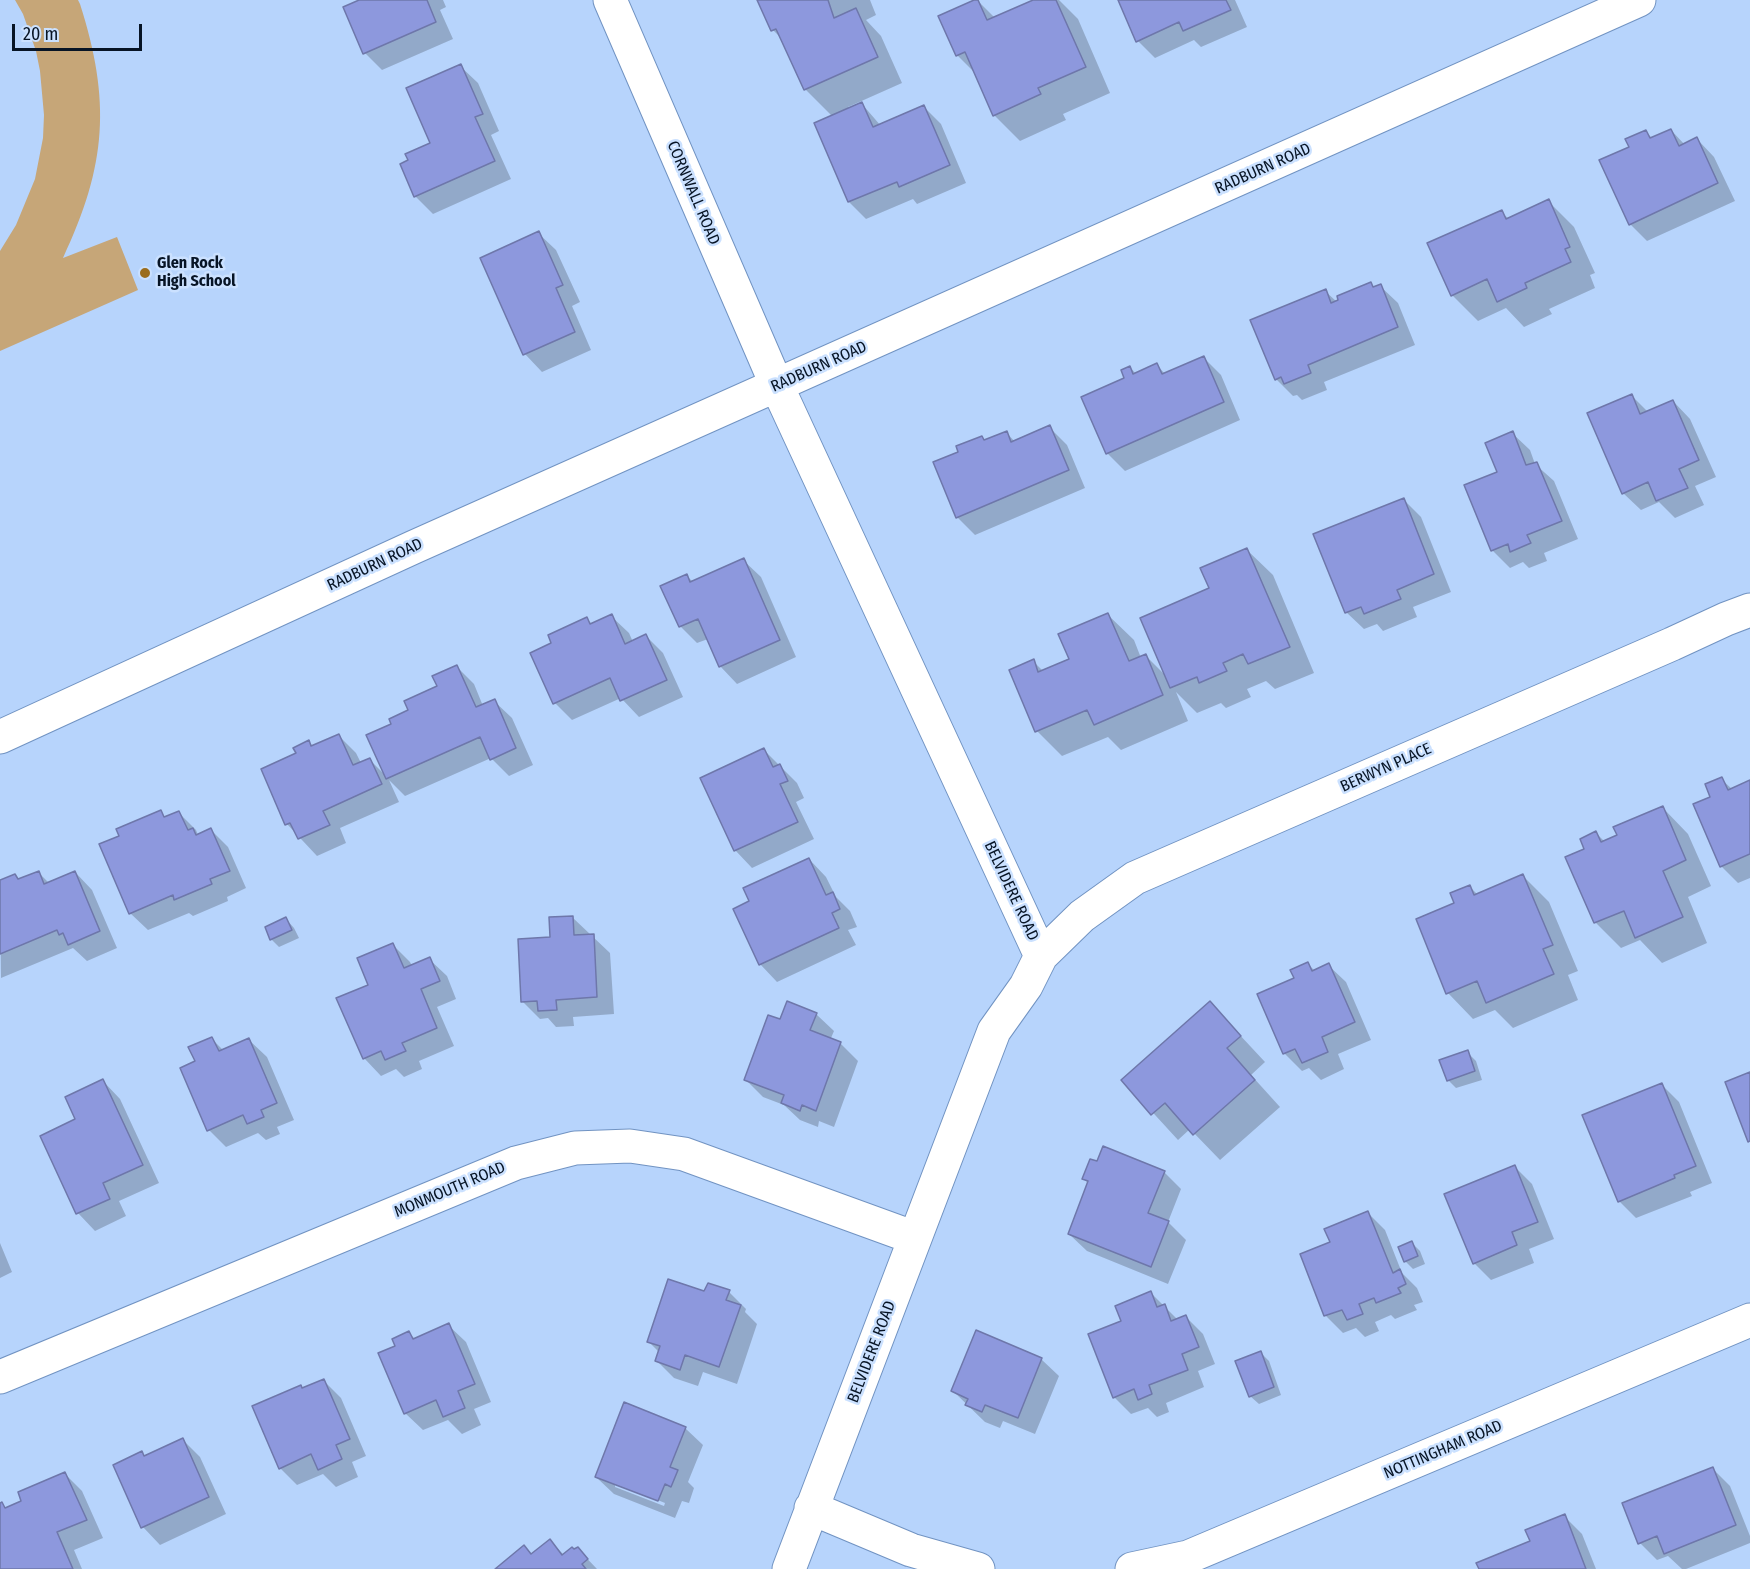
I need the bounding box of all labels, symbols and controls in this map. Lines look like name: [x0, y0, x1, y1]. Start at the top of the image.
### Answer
scale bar: [15, 12, 146, 50]
text: 20 m: [23, 23, 58, 45]
street label: CORNWALL ROAD: [663, 138, 723, 248]
street label: RADBURN ROAD: [1212, 139, 1314, 199]
place label: Glen Rock High School: [157, 254, 236, 292]
marker: Glen Rock High School: [138, 266, 152, 280]
street label: RADBURN ROAD: [768, 337, 870, 397]
street label: RADBURN ROAD: [324, 535, 426, 595]
street label: BERWYN PLACE: [1337, 739, 1435, 797]
street label: BELVIDERE ROAD: [980, 838, 1042, 944]
street label: MONMOUTH ROAD: [392, 1158, 508, 1222]
street label: BELVIDERE ROAD: [844, 1298, 900, 1406]
street label: NOTTINGHAM ROAD: [1381, 1416, 1505, 1484]

